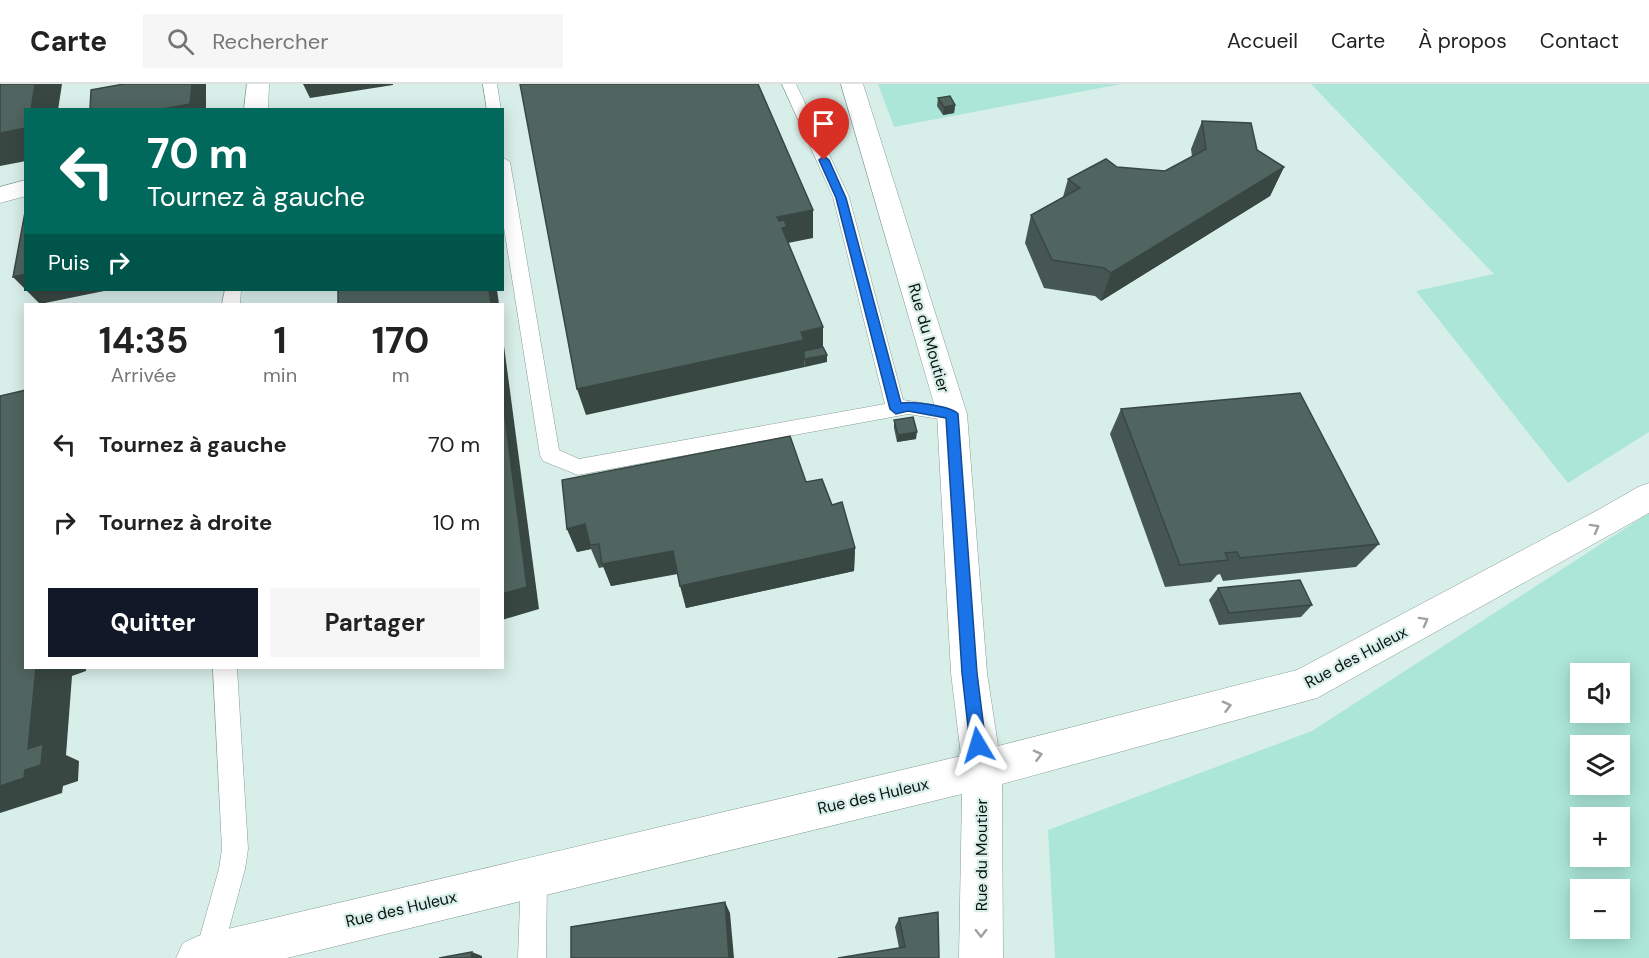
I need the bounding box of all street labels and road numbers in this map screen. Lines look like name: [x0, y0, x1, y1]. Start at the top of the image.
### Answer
street label: Rue du Moutier: [903, 281, 955, 395]
street label: Rue des Huleux: [1301, 621, 1411, 693]
street label: Rue des Huleux: [815, 773, 931, 819]
street label: Rue du Moutier: [971, 799, 992, 911]
street label: Rue des Huleux: [343, 886, 459, 932]

